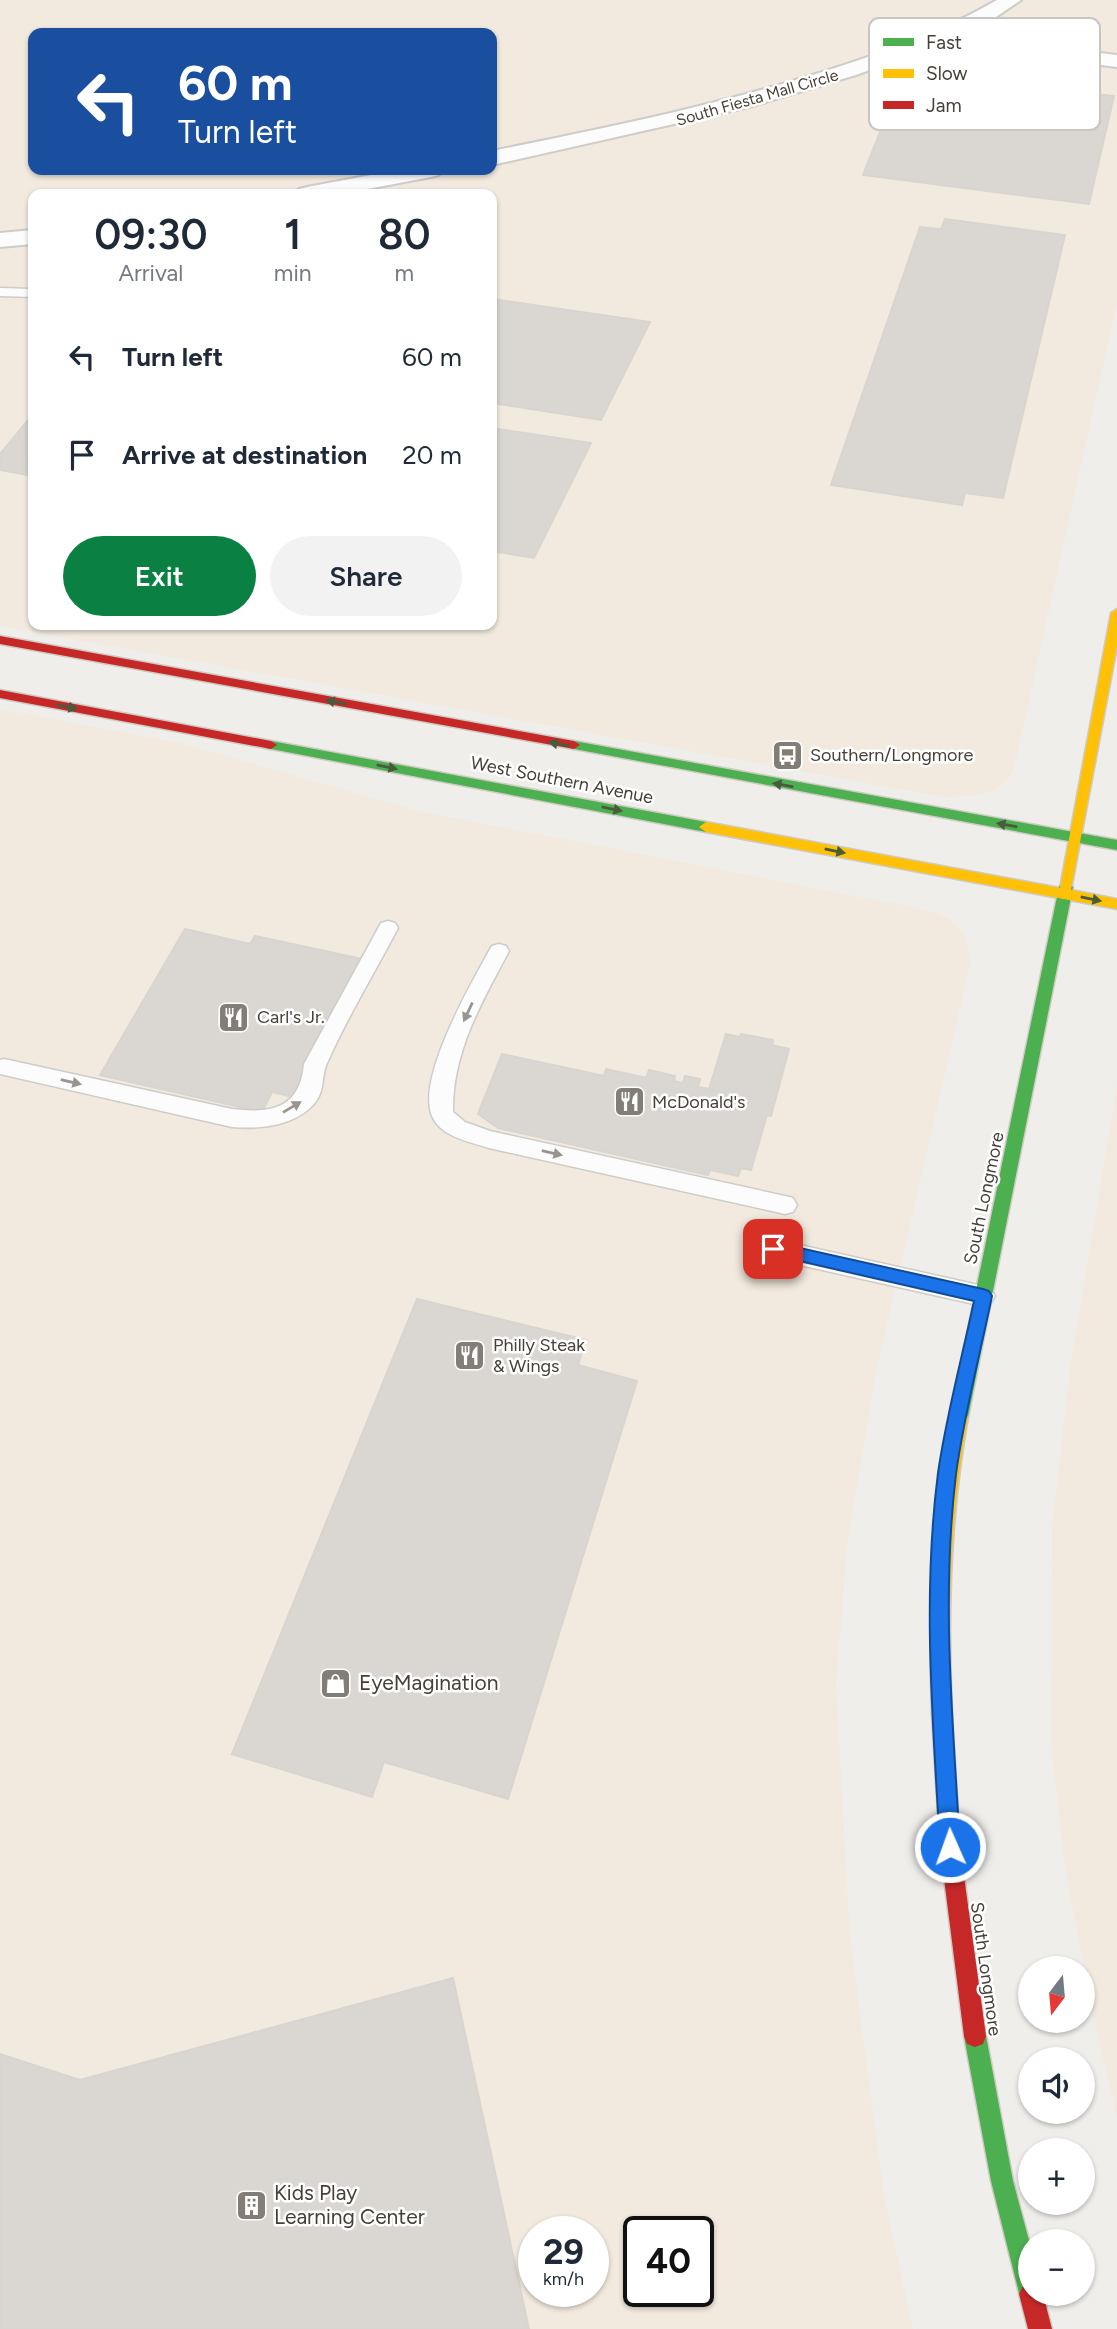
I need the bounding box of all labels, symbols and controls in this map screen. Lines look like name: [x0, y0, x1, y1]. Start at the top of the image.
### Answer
legend: [869, 18, 1100, 130]
text: Fast: [926, 31, 962, 54]
text: 60 m: [178, 53, 293, 112]
icon: left: [63, 56, 154, 147]
text: Slow: [926, 62, 968, 85]
street label: South Fiesta Mall Circle: [674, 65, 841, 130]
text: Jam: [926, 94, 962, 117]
text: Turn left: [178, 113, 297, 151]
text: 09:30: [94, 209, 208, 260]
text: 1: [284, 209, 302, 260]
text: 80: [378, 209, 431, 260]
text: Arrival: [118, 259, 183, 287]
text: min: [274, 259, 312, 287]
text: m: [395, 259, 414, 287]
icon: left: [63, 338, 101, 376]
text: Turn left: [122, 341, 223, 373]
text: 60 m: [402, 341, 462, 373]
icon: arrive: [63, 436, 101, 474]
text: Arrive at destination: [122, 439, 367, 471]
text: 20 m: [402, 439, 462, 471]
button: Exit: [63, 536, 256, 616]
button: Share: [270, 536, 462, 616]
one-way arrow: [325, 696, 347, 707]
one-way arrow: [56, 701, 78, 712]
one-way arrow: [548, 738, 570, 749]
bus stop icon: Southern/Longmore: [770, 738, 804, 772]
place label: Southern/Longmore: [810, 744, 974, 766]
street label: West Southern Avenue: [469, 751, 655, 809]
one-way arrow: [376, 761, 398, 772]
one-way arrow: [772, 779, 794, 790]
one-way arrow: [601, 804, 623, 815]
one-way arrow: [996, 819, 1018, 830]
one-way arrow: [824, 846, 846, 857]
one-way arrow: [1080, 894, 1102, 905]
restaurant icon: Carl's Jr.: [217, 1000, 251, 1034]
one-way arrow: [462, 1001, 473, 1022]
place label: Carl's Jr.: [257, 1006, 325, 1028]
one-way arrow: [60, 1076, 82, 1087]
restaurant icon: McDonald's: [612, 1085, 646, 1119]
place label: McDonald's: [652, 1091, 746, 1113]
one-way arrow: [282, 1101, 301, 1114]
street label: South Longmore: [959, 1130, 1009, 1266]
one-way arrow: [541, 1147, 563, 1158]
pin: [743, 1219, 803, 1279]
icon: arrive: [754, 1230, 792, 1268]
place label: Philly Steak & Wings: [493, 1334, 585, 1377]
restaurant icon: Philly Steak & Wings: [453, 1338, 487, 1372]
shop icon: EyeMagination: [319, 1666, 353, 1700]
place label: EyeMagination: [359, 1670, 499, 1695]
position arrow: [913, 1810, 987, 1884]
street label: South Longmore: [966, 1901, 1006, 2037]
north arrow: [1018, 1956, 1096, 2034]
map controls: [1018, 1956, 1095, 2306]
button: sound: [1018, 2047, 1095, 2124]
button: +: [1018, 2138, 1095, 2215]
place label: Kids Play Learning Center: [274, 2180, 425, 2229]
building icon: Kids Play Learning Center: [234, 2188, 268, 2222]
speed limit sign: 40: [623, 2216, 714, 2307]
button: −: [1018, 2229, 1095, 2306]
text: 29: [543, 2231, 584, 2273]
text: km/h: [543, 2268, 584, 2290]

